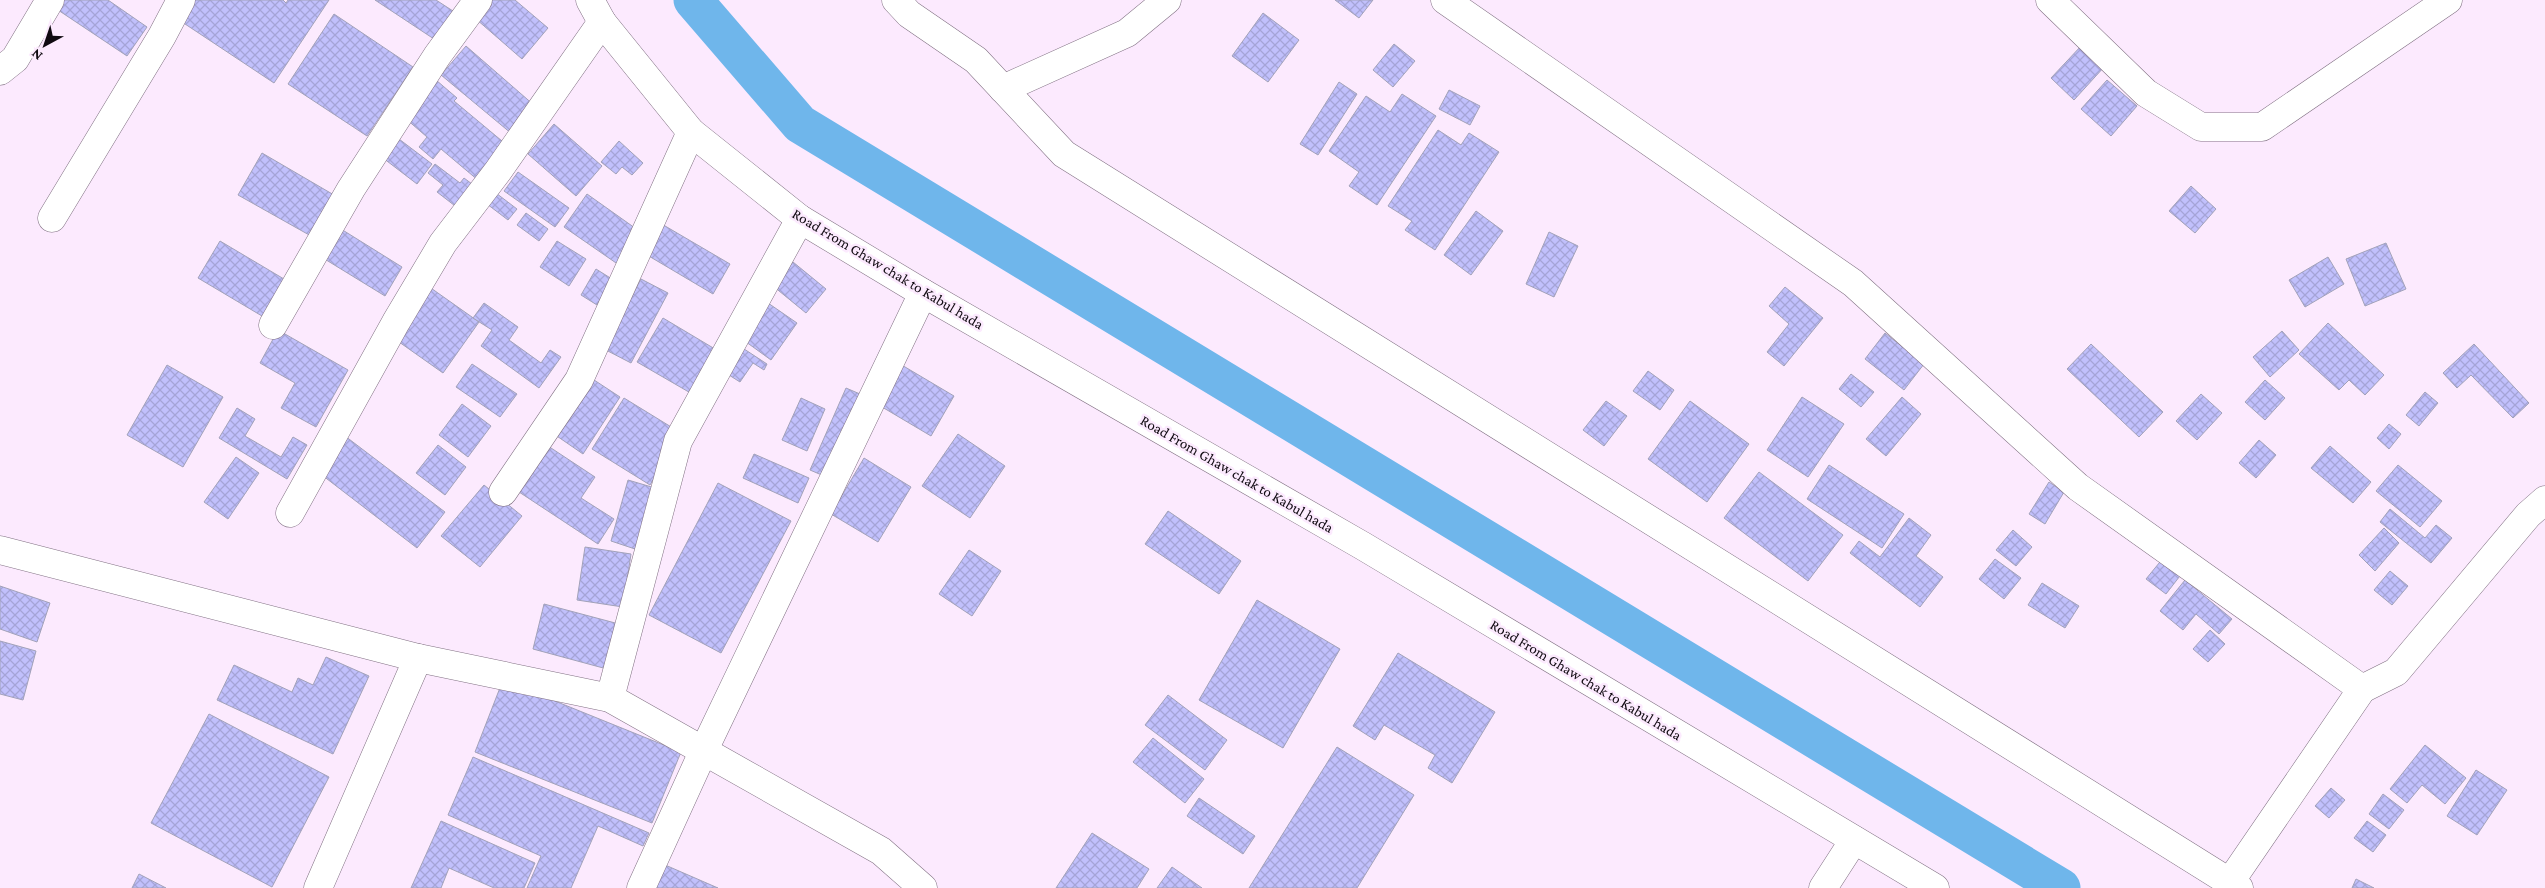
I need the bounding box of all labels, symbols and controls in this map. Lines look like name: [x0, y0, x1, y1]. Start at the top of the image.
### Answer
north arrow: [20, 20, 70, 70]
text: N: [27, 45, 45, 64]
street label: Road From Ghaw chak to Kabul hada: [790, 205, 986, 333]
street label: Road From Ghaw chak to Kabul hada: [1138, 412, 1336, 536]
street label: Road From Ghaw chak to Kabul hada: [1488, 616, 1684, 744]

